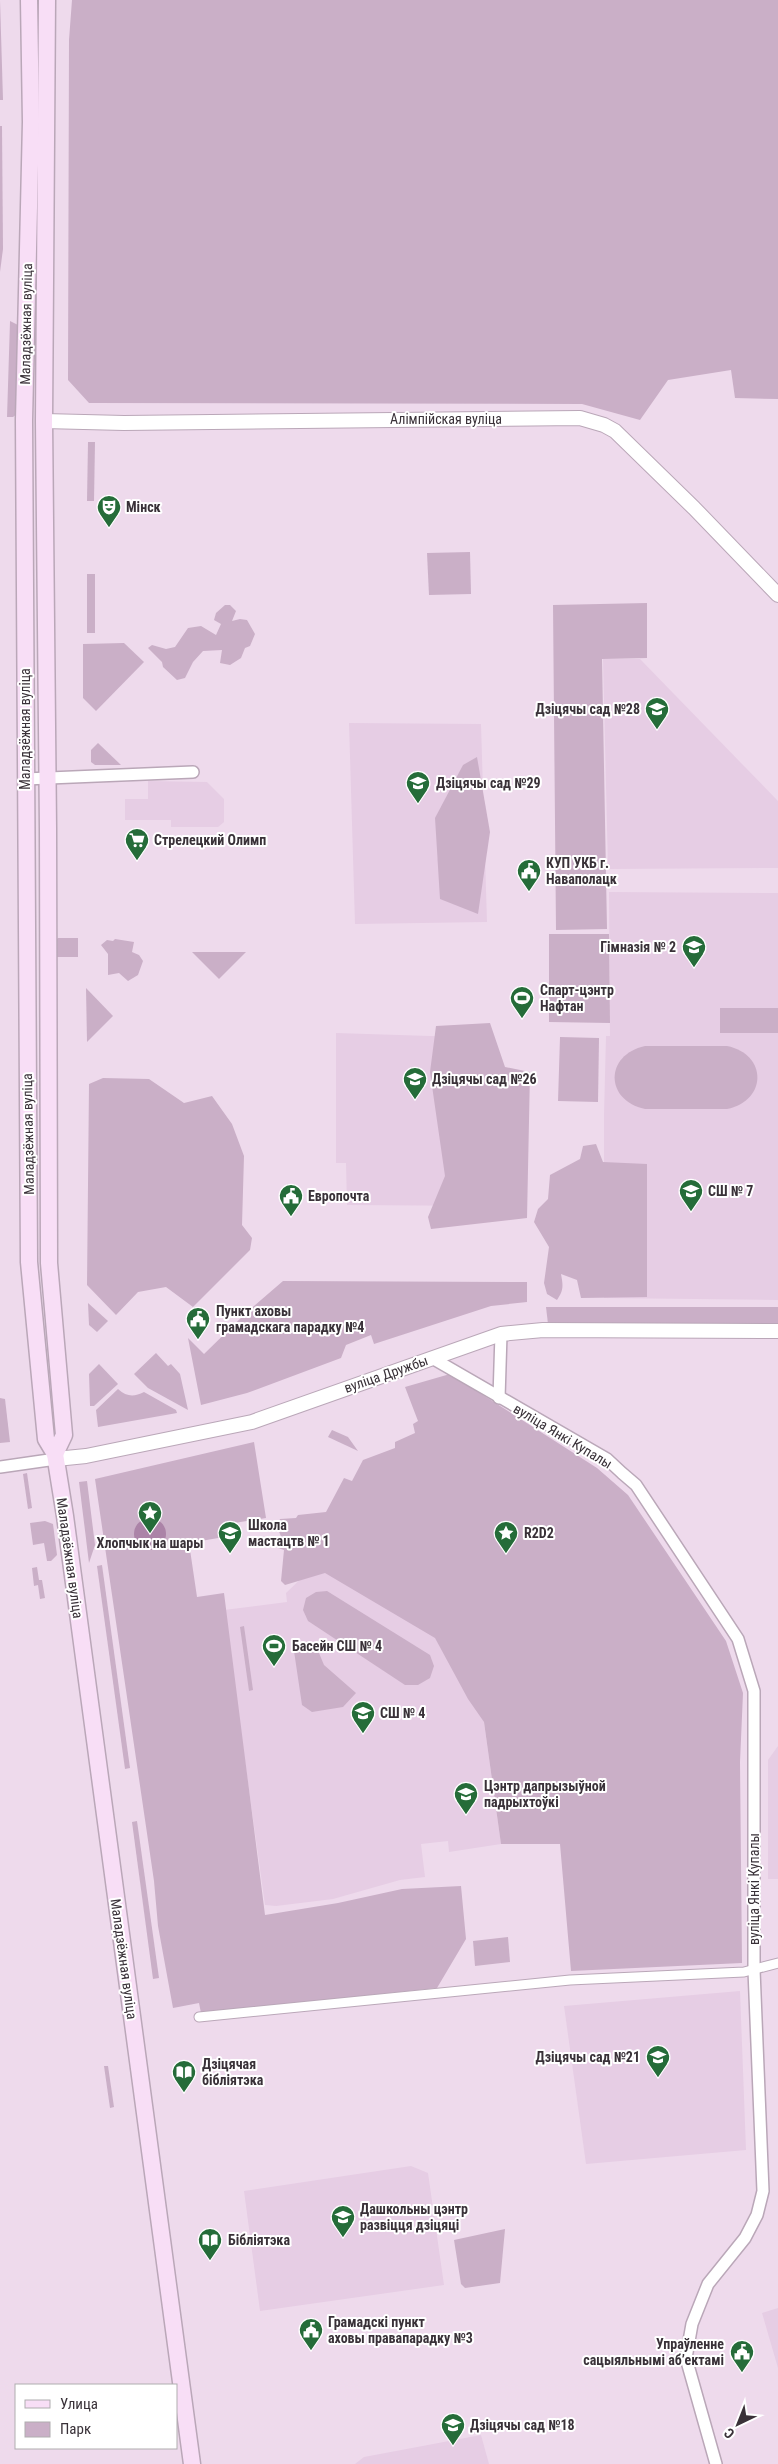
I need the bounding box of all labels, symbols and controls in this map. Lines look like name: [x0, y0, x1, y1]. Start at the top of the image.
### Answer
street label: Маладзёжная вуліца: [17, 263, 35, 385]
street label: Алімпійская вуліца: [390, 411, 502, 427]
theatre icon: Мінск: [96, 494, 122, 528]
place label: Мінск: [126, 499, 161, 515]
street label: Маладзёжная вуліца: [17, 668, 33, 790]
school or university icon: Дзіцячы сад №28: [644, 696, 670, 730]
place label: Дзіцячы сад №28: [535, 701, 640, 717]
school or university icon: Дзіцячы сад №29: [405, 770, 431, 804]
place label: Дзіцячы сад №29: [436, 775, 541, 791]
supermarket icon: Стрелецкий Олимп: [124, 827, 150, 861]
place label: Стрелецкий Олимп: [154, 832, 266, 848]
place label: КУП УКБ г. Наваполацк: [546, 855, 617, 887]
public building icon: КУП УКБ г. Наваполацк: [516, 858, 542, 892]
school or university icon: Гімназія № 2: [681, 934, 707, 968]
place label: Гімназія № 2: [600, 939, 676, 955]
place label: Спарт-цэнтр Нафтан: [540, 982, 614, 1014]
sports icon: Спарт-цэнтр Нафтан: [509, 985, 535, 1019]
school or university icon: Дзіцячы сад №26: [402, 1066, 428, 1100]
place label: Дзіцячы сад №26: [432, 1071, 537, 1087]
street label: Маладзёжная вуліца: [19, 1073, 37, 1195]
school or university icon: СШ № 7: [678, 1178, 704, 1212]
public building icon: Европочта: [278, 1183, 304, 1217]
place label: СШ № 7: [708, 1183, 753, 1199]
place label: Европочта: [308, 1188, 370, 1204]
place label: Пункт аховы грамадскага парадку №4: [216, 1303, 364, 1335]
public building icon: Пункт аховы грамадскага парадку №4: [185, 1306, 211, 1340]
street label: вуліца Дружбы: [342, 1352, 430, 1396]
street label: вуліца Янкі Купалы: [511, 1400, 615, 1472]
street label: Маладзёжная вуліца: [54, 1497, 86, 1619]
place icon: Хлопчык на шары: [137, 1500, 163, 1534]
place label: Школа мастацтв № 1: [248, 1517, 330, 1549]
school or university icon: Школа мастацтв № 1: [217, 1520, 243, 1554]
place icon: R2D2: [493, 1520, 519, 1554]
place label: R2D2: [524, 1525, 554, 1541]
place label: Хлопчык на шары: [96, 1535, 204, 1551]
sports icon: Басейн СШ № 4: [261, 1633, 287, 1667]
place label: Басейн СШ № 4: [292, 1638, 382, 1654]
school or university icon: СШ № 4: [350, 1700, 376, 1734]
place label: СШ № 4: [380, 1705, 425, 1721]
place label: Цэнтр дапрызыўной падрыхтоўкі: [484, 1778, 606, 1810]
school or university icon: Цэнтр дапрызыўной падрыхтоўкі: [453, 1781, 479, 1815]
street label: вуліца Янкі Купалы: [746, 1833, 762, 1945]
street label: Маладзёжная вуліца: [108, 1898, 140, 2020]
school or university icon: Дзіцячы сад №21: [645, 2044, 671, 2078]
place label: Дзіцячы сад №21: [535, 2049, 640, 2065]
place label: Дзіцячая бібліятэка: [202, 2056, 264, 2088]
library icon: Дзіцячая бібліятэка: [171, 2059, 197, 2093]
place label: Дашкольны цэнтр развіцця дзіцяці: [360, 2201, 468, 2233]
school or university icon: Дашкольны цэнтр развіцця дзіцяці: [330, 2204, 356, 2238]
library icon: Бібліятэка: [197, 2227, 223, 2261]
place label: Бібліятэка: [228, 2232, 290, 2248]
place label: Грамадскі пункт аховы правапарадку №3: [328, 2314, 473, 2346]
public building icon: Грамадскі пункт аховы правапарадку №3: [298, 2317, 324, 2351]
place label: Упраўленне сацыяльнымі абʼектамі: [583, 2336, 724, 2368]
public building icon: Упраўленне сацыяльнымі абʼектамі: [729, 2339, 755, 2373]
legend: [15, 2384, 178, 2449]
text: Улица: [60, 2395, 98, 2413]
north arrow: [713, 2399, 763, 2449]
school or university icon: Дзіцячы сад №18: [440, 2412, 466, 2446]
place label: Дзіцячы сад №18: [470, 2417, 575, 2433]
text: Парк: [60, 2420, 91, 2438]
text: С: [721, 2425, 738, 2442]

